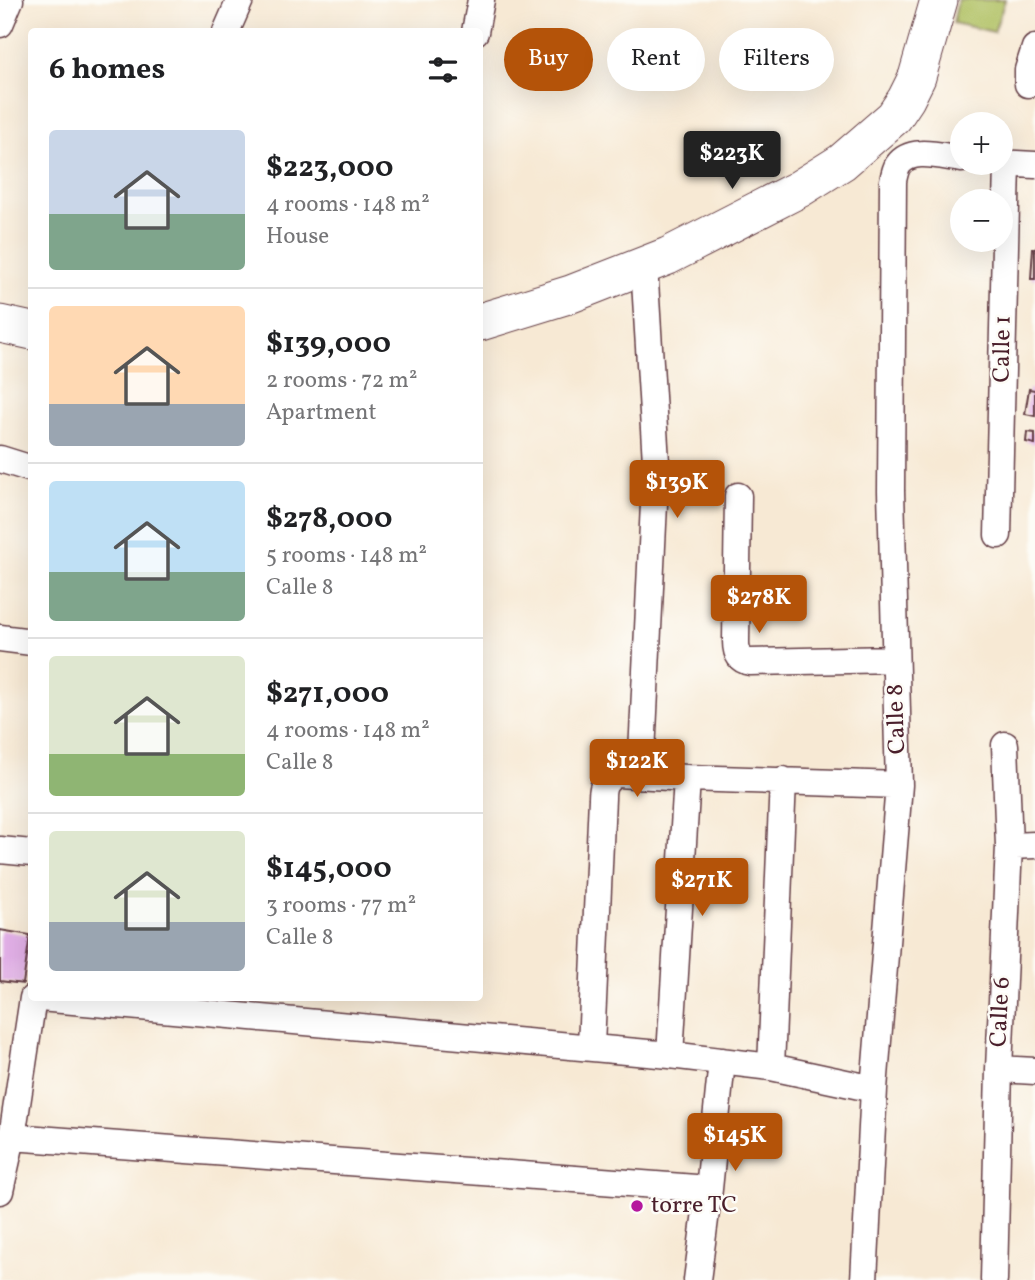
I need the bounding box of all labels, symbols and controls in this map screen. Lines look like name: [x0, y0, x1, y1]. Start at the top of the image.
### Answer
chip: Buy: [504, 28, 593, 91]
chip: Rent: [607, 28, 705, 91]
chip: Filters: [719, 28, 834, 91]
text: 6 homes: [49, 49, 165, 91]
icon: filters: [424, 51, 462, 89]
map controls: [950, 112, 1013, 252]
button: +: [950, 112, 1013, 175]
pin: $223K: [683, 132, 781, 191]
text: $223K: [700, 138, 764, 170]
text: $223,000: [266, 147, 394, 189]
icon: home: [105, 158, 189, 242]
text: 4 rooms · 148 m²: [266, 189, 430, 221]
button: −: [950, 189, 1013, 252]
text: House: [266, 221, 329, 253]
street label: Calle 1: [985, 315, 1021, 383]
text: $139,000: [266, 323, 391, 365]
icon: home: [105, 334, 189, 418]
text: 2 rooms · 72 m²: [266, 365, 417, 397]
text: Apartment: [266, 397, 377, 429]
pin: $139K: [628, 461, 726, 520]
text: $139K: [646, 467, 708, 499]
text: $278,000: [266, 498, 392, 540]
icon: home: [105, 509, 189, 593]
text: 5 rooms · 148 m²: [266, 540, 427, 572]
text: Calle 8: [266, 572, 333, 604]
pin: $278K: [710, 576, 808, 635]
text: $278K: [727, 582, 791, 614]
text: $271,000: [266, 673, 389, 715]
street label: Calle 8: [879, 683, 915, 755]
icon: home: [105, 684, 189, 768]
text: 4 rooms · 148 m²: [266, 715, 430, 747]
pin: $122K: [588, 740, 686, 799]
text: $122K: [606, 746, 668, 778]
text: Calle 8: [266, 747, 333, 779]
text: $145,000: [266, 848, 392, 890]
pin: $271K: [653, 858, 751, 918]
icon: home: [105, 859, 189, 943]
text: $271K: [671, 865, 733, 897]
text: 3 rooms · 77 m²: [266, 890, 416, 922]
text: Calle 8: [266, 922, 333, 954]
street label: Calle 6: [982, 976, 1020, 1048]
pin: $145K: [686, 1114, 784, 1173]
text: $145K: [703, 1120, 767, 1152]
place label: torre TC: [651, 1189, 737, 1223]
marker: torre TC: [629, 1198, 645, 1214]

